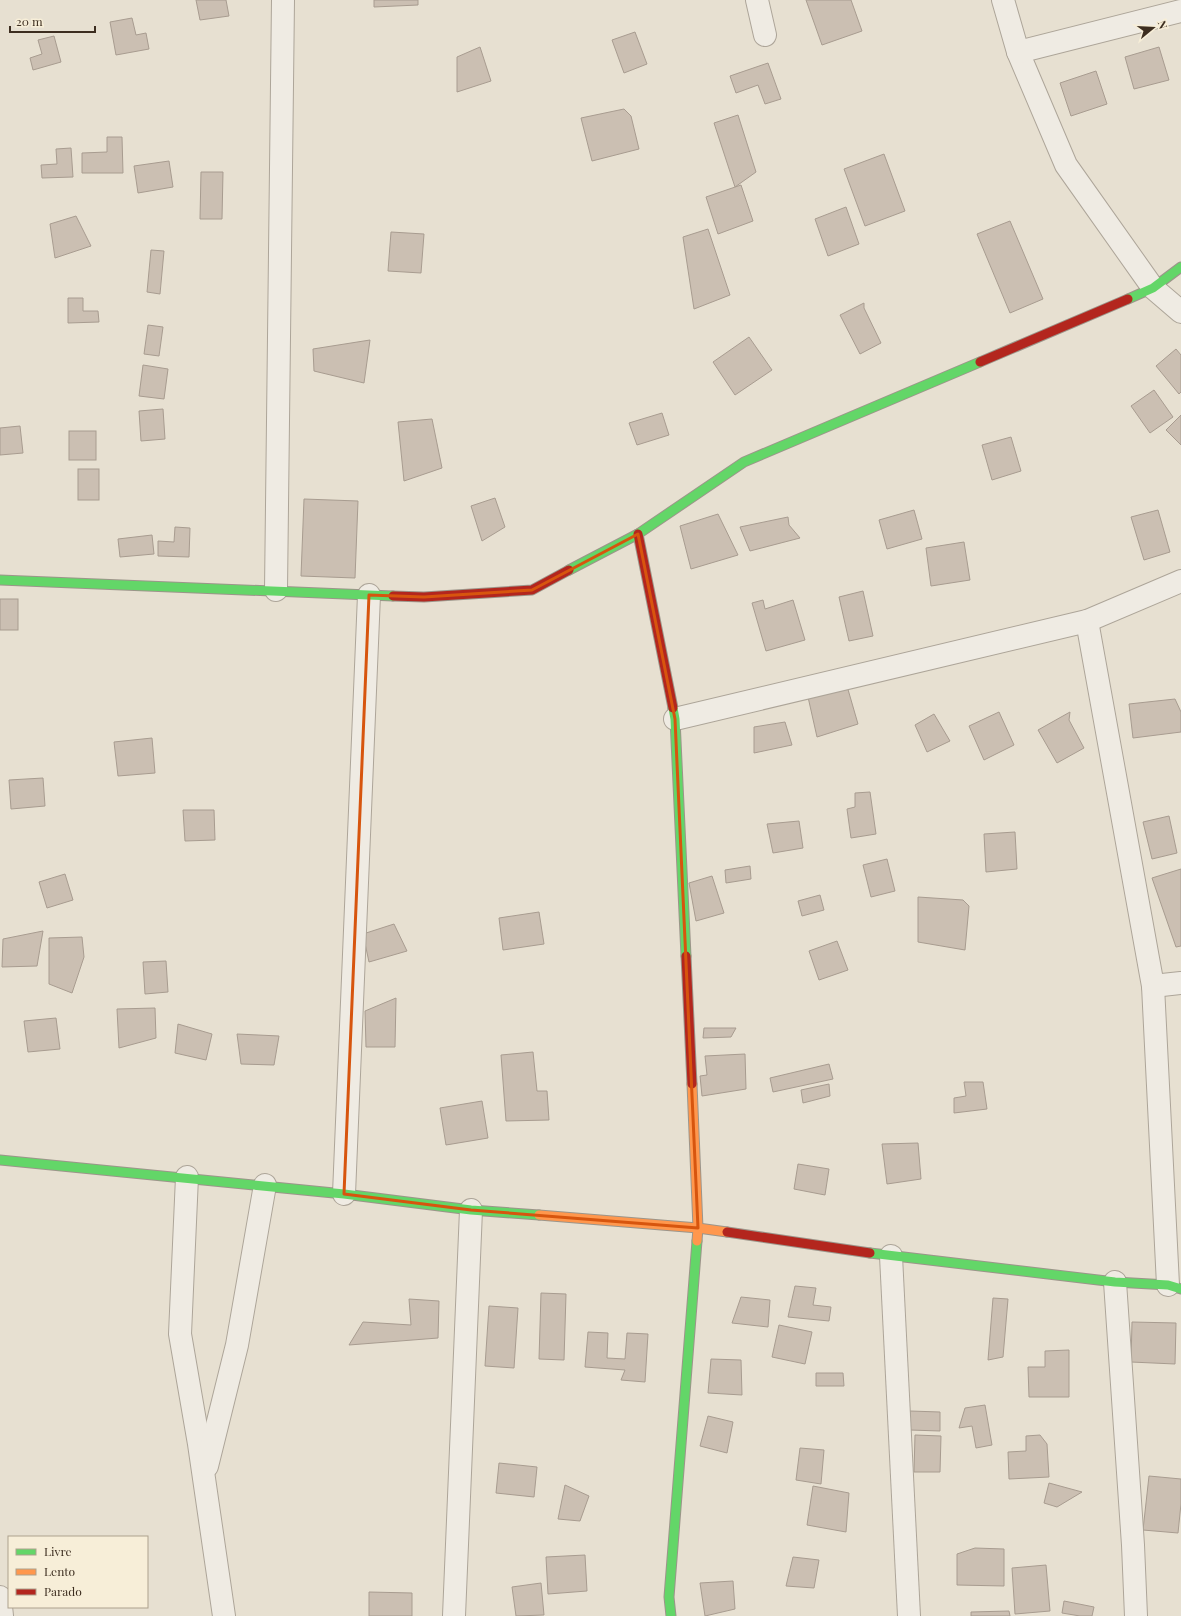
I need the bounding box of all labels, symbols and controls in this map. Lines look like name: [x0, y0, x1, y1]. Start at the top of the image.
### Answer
scale bar: [10, 8, 95, 34]
north arrow: [1133, 8, 1173, 48]
text: 20 m: [16, 13, 43, 29]
text: N: [1155, 19, 1171, 31]
legend: [8, 1536, 148, 1608]
text: Livre: [44, 1543, 72, 1559]
text: Lento: [44, 1563, 76, 1579]
text: Parado: [44, 1583, 82, 1599]

